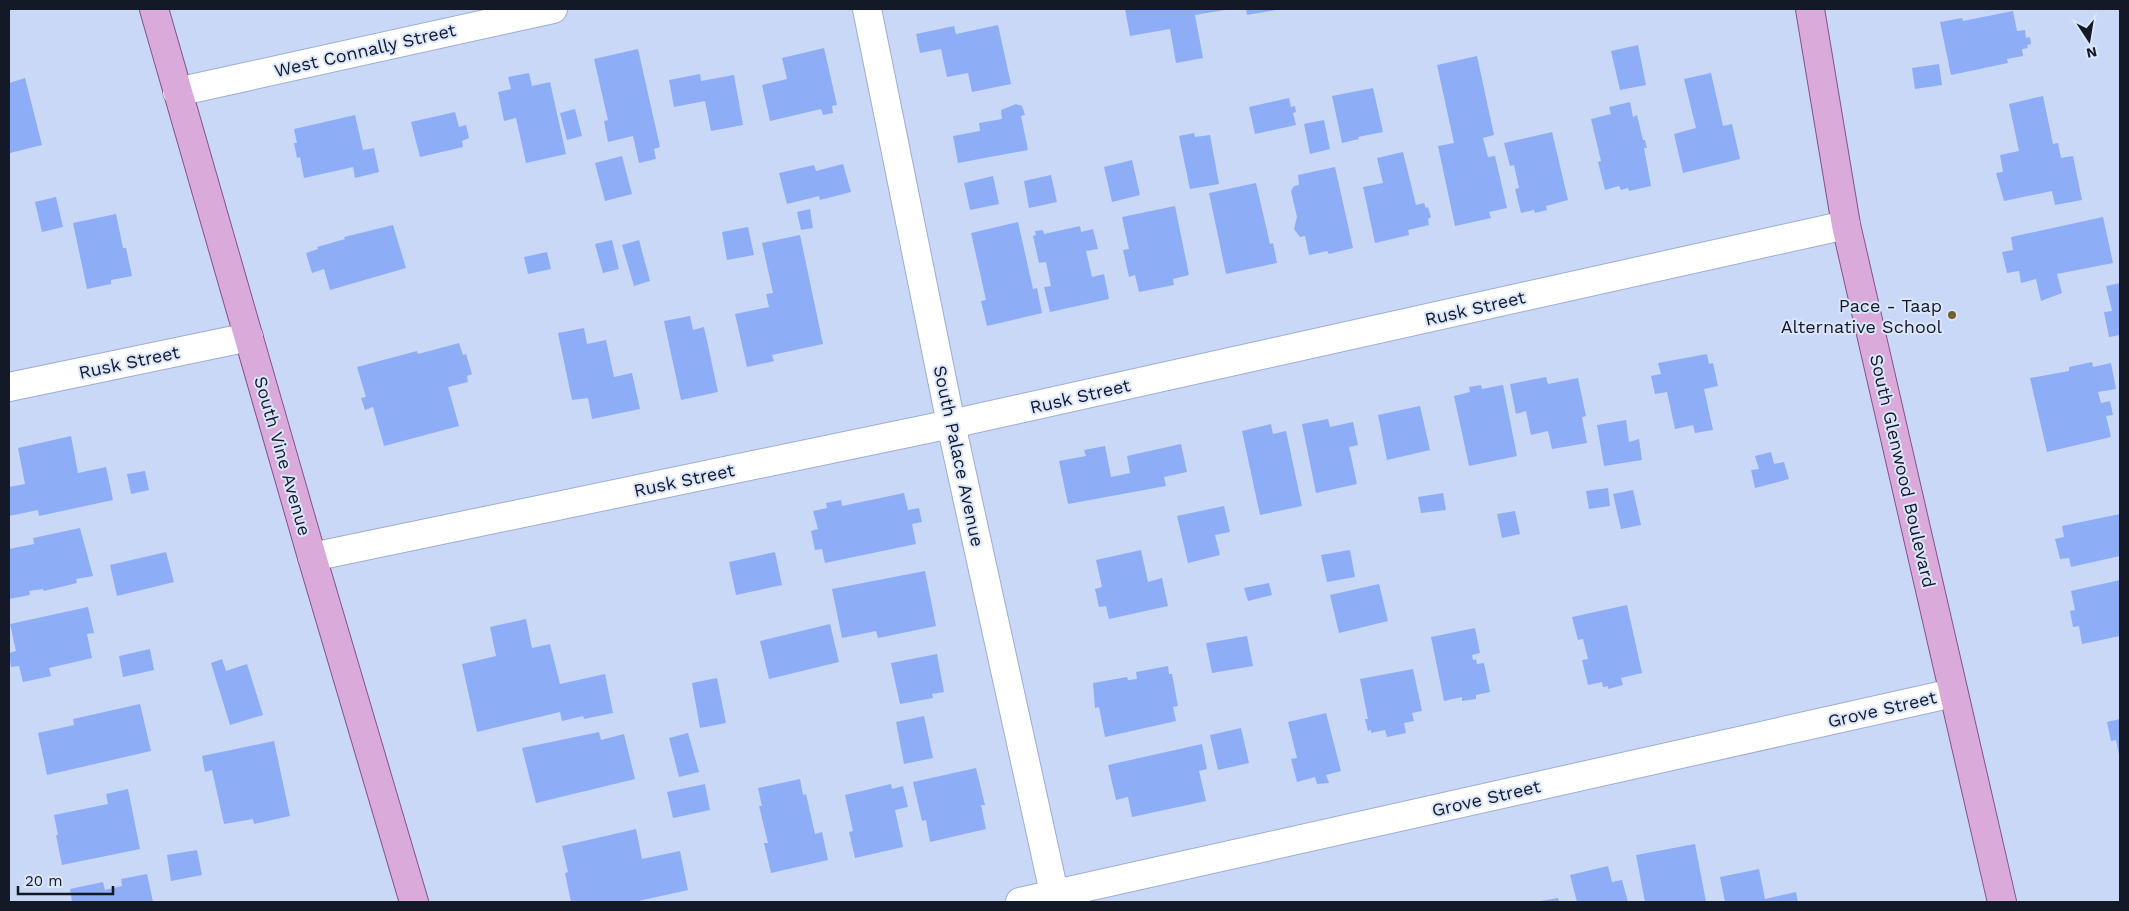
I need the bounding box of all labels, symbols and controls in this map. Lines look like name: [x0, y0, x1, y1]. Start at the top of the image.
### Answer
north arrow: [2064, 15, 2114, 65]
street label: West Connally Street: [272, 19, 458, 81]
text: N: [2085, 44, 2098, 62]
street label: Rusk Street: [1423, 286, 1528, 330]
place label: Pace - Taap Alternative School: [1781, 295, 1942, 337]
marker: Pace - Taap Alternative School: [1946, 309, 1958, 321]
street label: Rusk Street: [77, 341, 182, 383]
street label: South Glenwood Boulevard: [1866, 352, 1940, 590]
street label: South Palace Avenue: [930, 363, 988, 549]
street label: South Vine Avenue: [250, 374, 316, 538]
street label: Rusk Street: [1028, 374, 1133, 418]
street label: Rusk Street: [632, 459, 737, 501]
street label: Grove Street: [1826, 686, 1939, 732]
street label: Grove Street: [1430, 775, 1543, 821]
scale bar: [18, 864, 112, 896]
text: 20 m: [25, 872, 63, 890]

